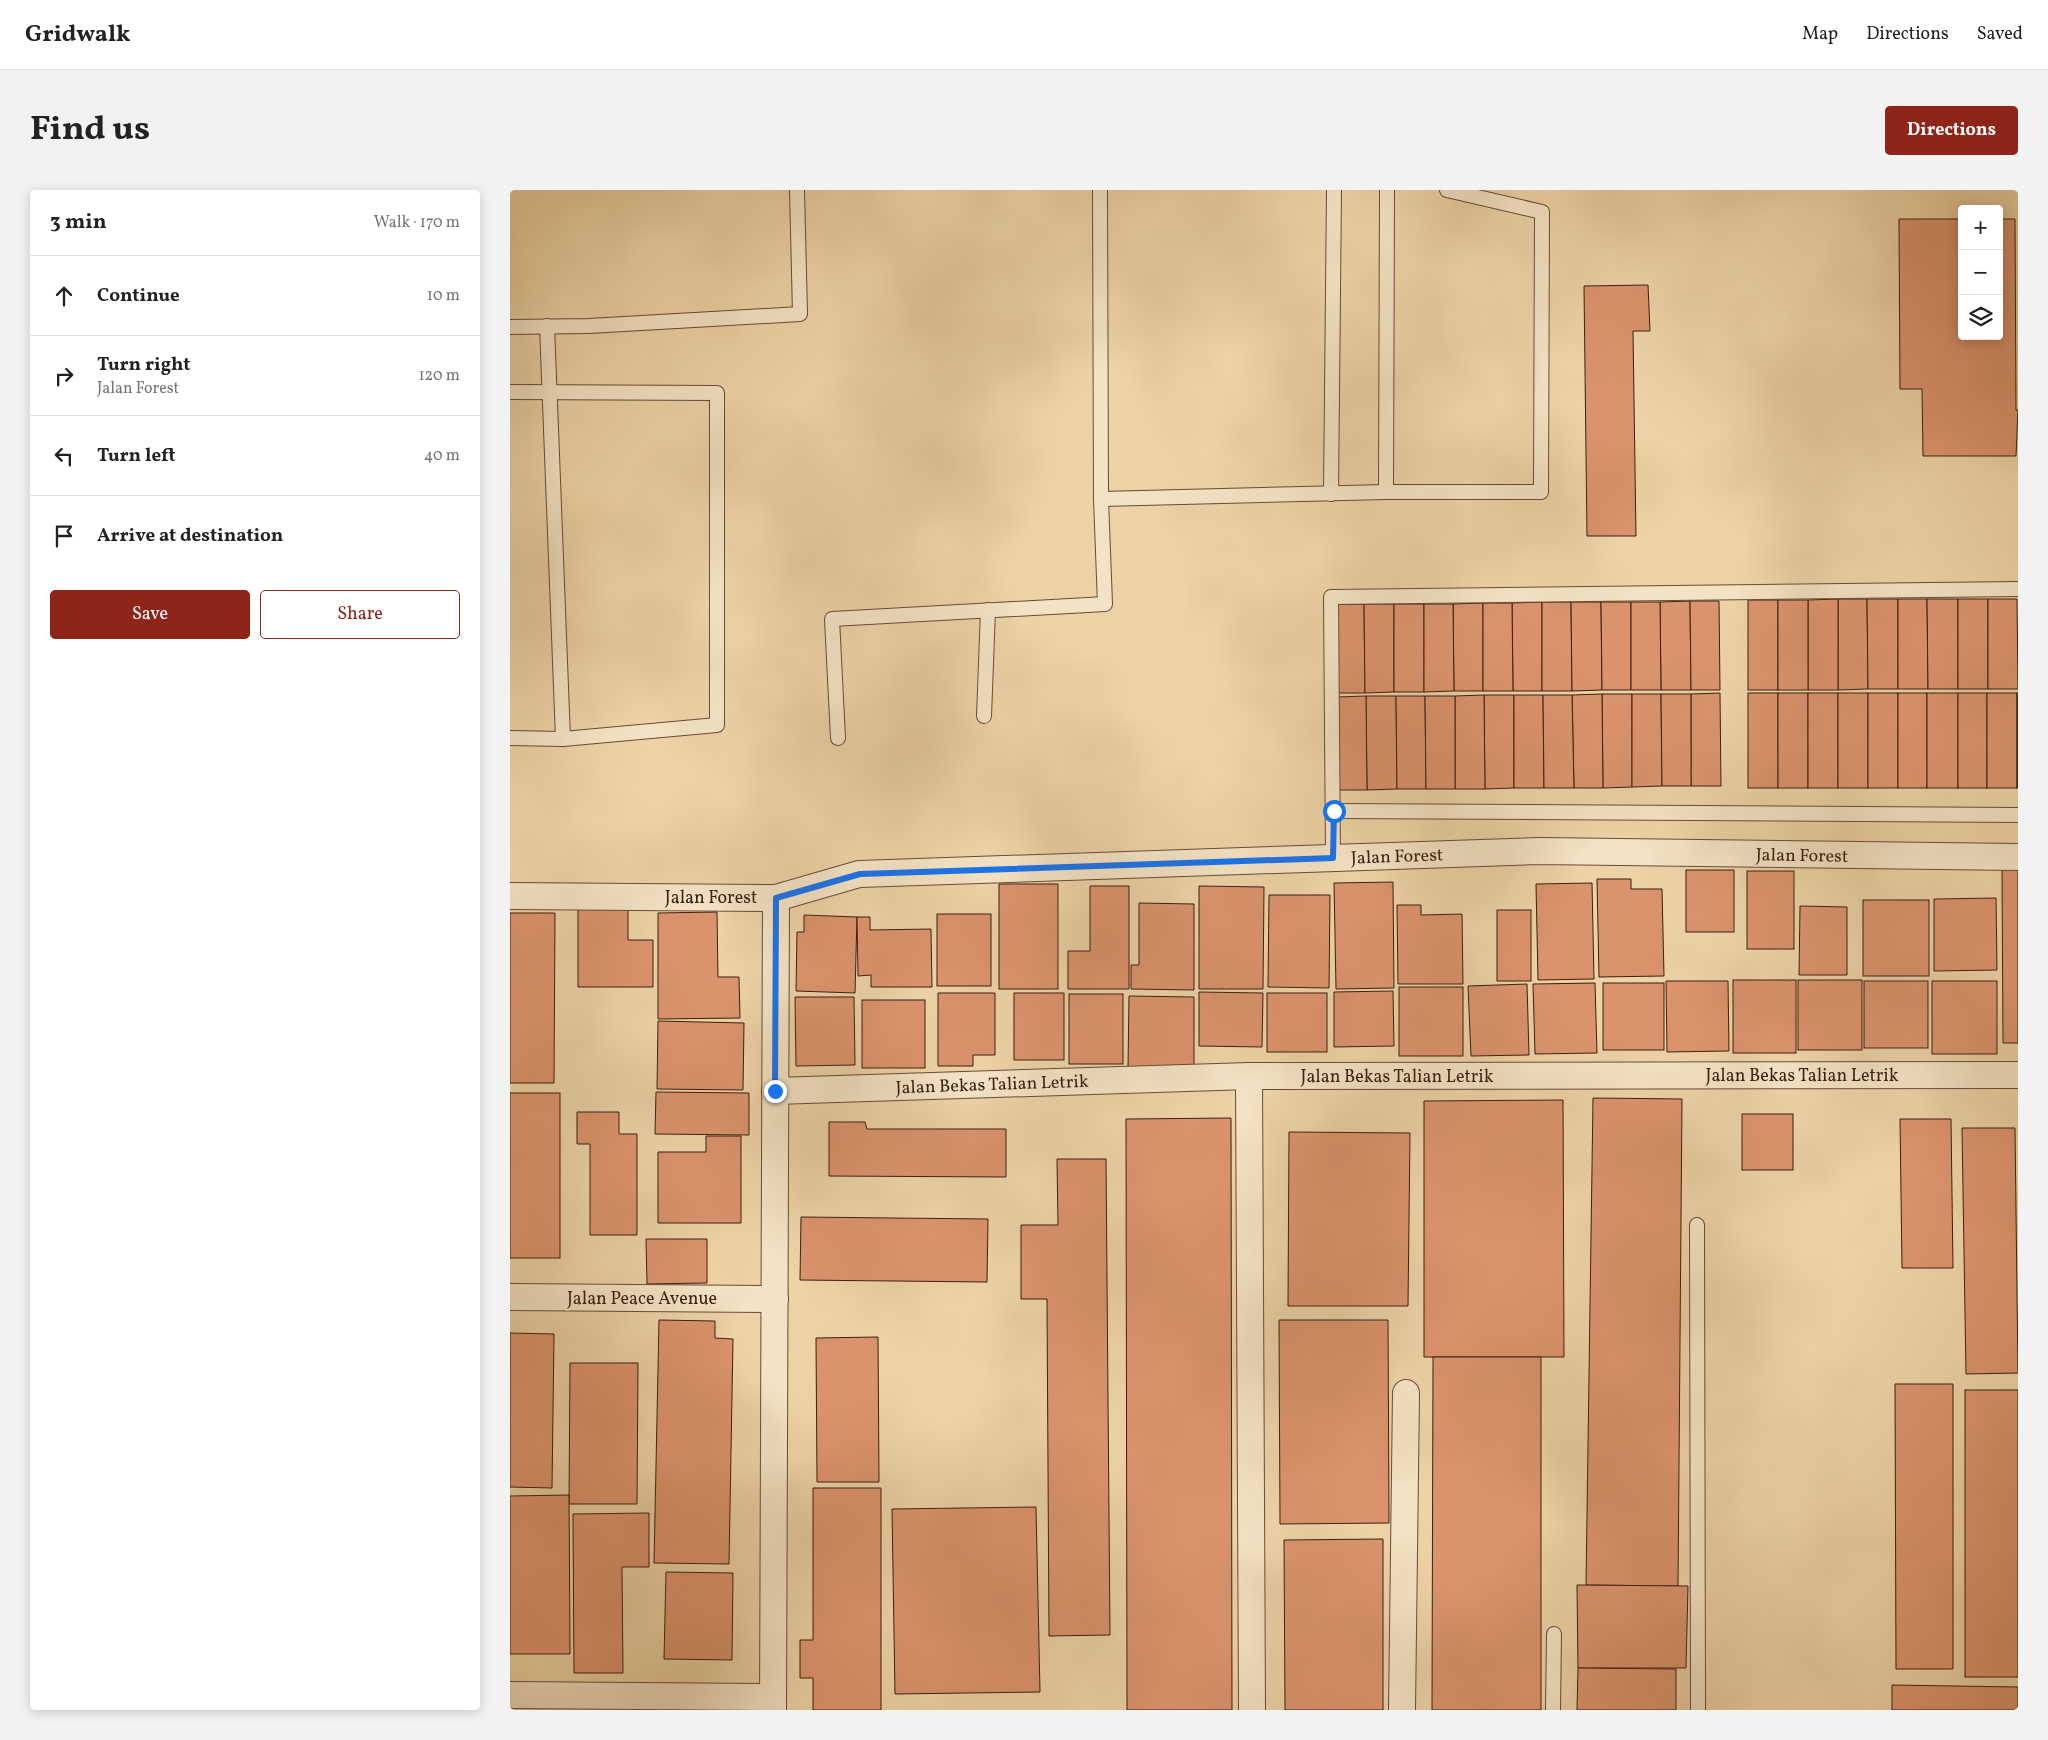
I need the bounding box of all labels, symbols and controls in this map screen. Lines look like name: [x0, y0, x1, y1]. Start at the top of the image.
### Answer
text: Gridwalk: [25, 18, 131, 52]
text: Map: [1802, 22, 1838, 47]
text: Directions: [1866, 22, 1949, 47]
text: Saved: [1977, 22, 2023, 47]
text: Find us: [30, 106, 150, 154]
button: Directions: [1885, 106, 2018, 155]
map controls: [1958, 205, 2003, 340]
button: +: [1958, 205, 2003, 250]
text: 3 min: [50, 208, 106, 237]
text: Walk · 170 m: [374, 212, 460, 234]
button: −: [1958, 250, 2003, 295]
icon: ahead: [50, 282, 78, 310]
text: Continue: [97, 283, 180, 309]
text: 10 m: [427, 285, 460, 307]
button: layers: [1958, 295, 2003, 340]
text: Turn right: [97, 352, 190, 378]
icon: right: [50, 362, 78, 390]
text: 120 m: [418, 365, 460, 387]
text: Jalan Forest: [97, 378, 179, 400]
icon: left: [50, 442, 78, 470]
text: Turn left: [97, 443, 176, 469]
text: 40 m: [424, 445, 460, 467]
icon: arrive: [50, 522, 78, 550]
text: Arrive at destination: [97, 523, 283, 549]
button: Save: [50, 590, 250, 639]
button: Share: [260, 590, 460, 639]
route start: [1323, 800, 1346, 823]
street label: Jalan Forest: [1350, 843, 1444, 872]
street label: Jalan Forest: [1756, 843, 1848, 870]
street label: Jalan Forest: [665, 886, 757, 911]
street label: Jalan Bekas Talian Letrik: [1705, 1064, 1899, 1089]
street label: Jalan Bekas Talian Letrik: [1300, 1065, 1494, 1090]
street label: Jalan Bekas Talian Letrik: [895, 1070, 1089, 1101]
route end: [764, 1080, 787, 1103]
street label: Jalan Peace Avenue: [567, 1287, 717, 1312]

